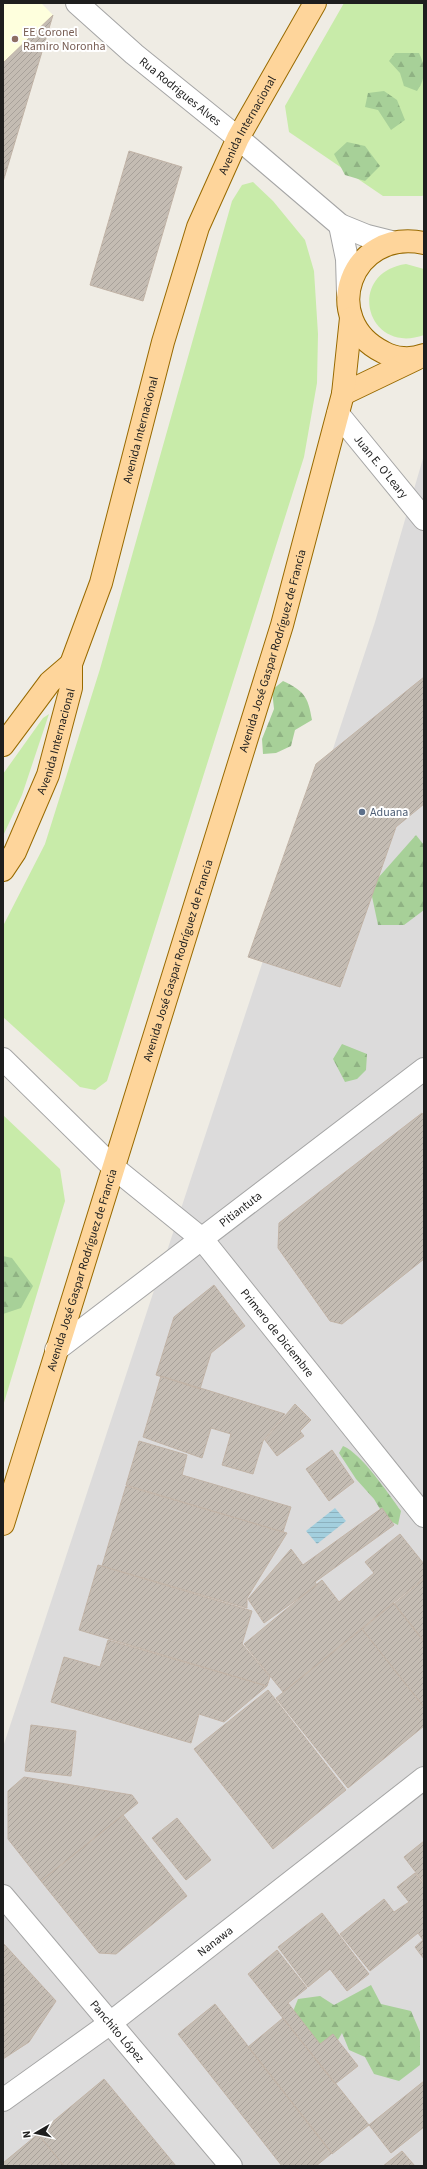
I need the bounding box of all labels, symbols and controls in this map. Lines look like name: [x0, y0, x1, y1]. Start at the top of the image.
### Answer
place label: EE Coronel Ramiro Noronha: [23, 24, 106, 55]
marker: EE Coronel Ramiro Noronha: [10, 34, 20, 44]
street label: Rua Rodrigues Alves: [136, 53, 225, 130]
street label: Avenida Internacional: [214, 73, 280, 177]
street label: Avenida Internacional: [119, 375, 162, 485]
street label: Juan E. O'Leary: [350, 431, 413, 502]
street label: Avenida José Gaspar Rodríguez de Francia: [235, 547, 310, 754]
street label: Avenida Internacional: [32, 686, 79, 797]
place label: Aduana: [370, 804, 408, 821]
marker: Aduana: [357, 807, 367, 817]
street label: Avenida José Gaspar Rodríguez de Francia: [139, 857, 217, 1064]
street label: Avenida José Gaspar Rodríguez de Francia: [42, 1167, 121, 1373]
street label: Pitiantuta: [215, 1187, 265, 1231]
street label: Primero de Diciembre: [237, 1285, 318, 1381]
street label: Nanawa: [194, 1922, 236, 1961]
street label: Panchito López: [86, 1996, 148, 2066]
north arrow: [16, 2113, 56, 2153]
text: N: [19, 2130, 35, 2139]

